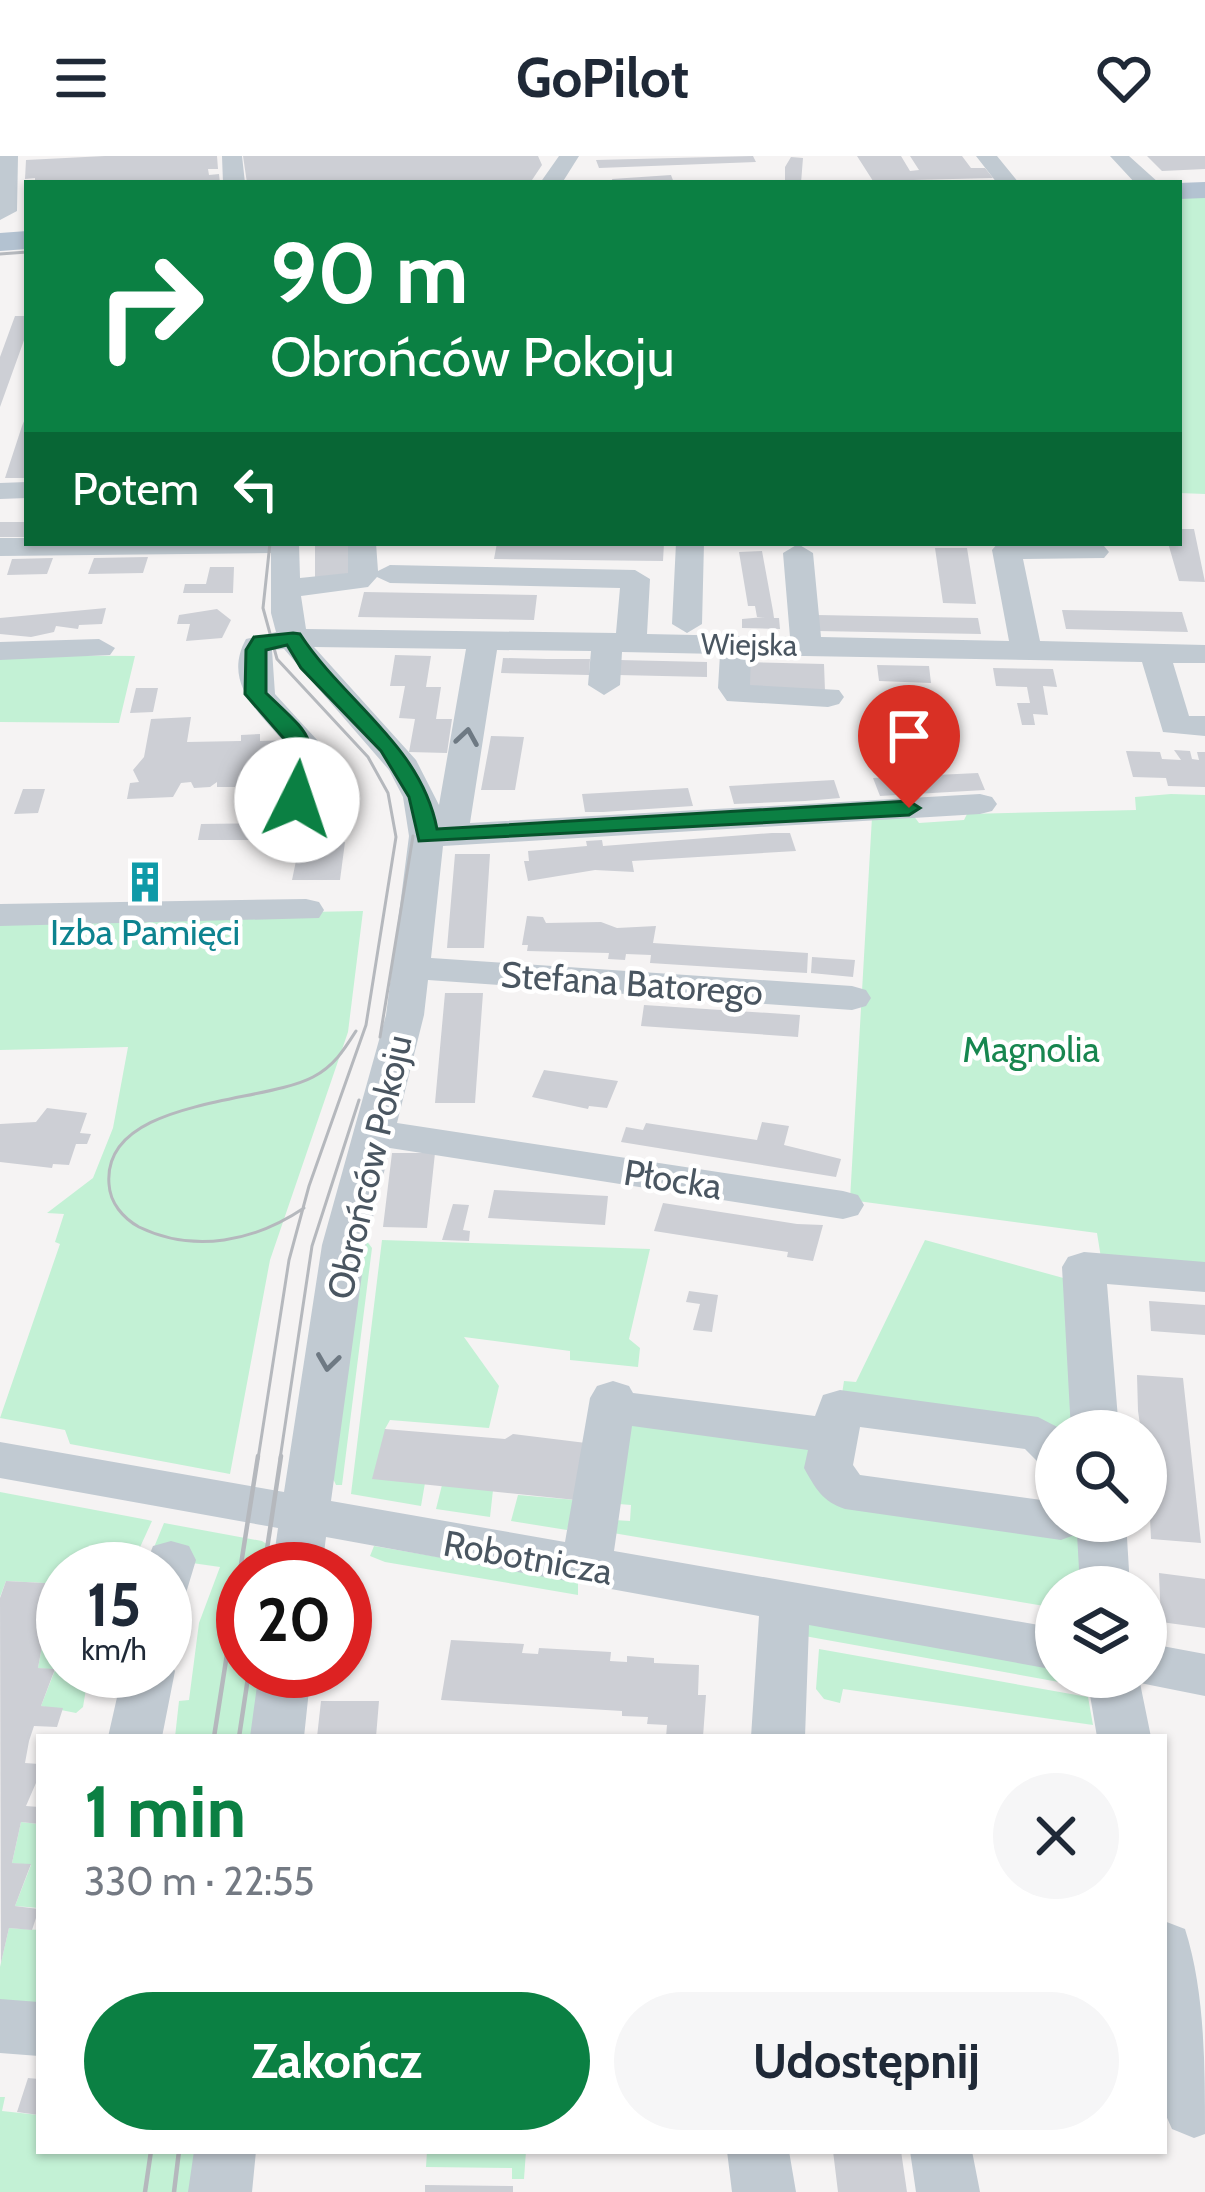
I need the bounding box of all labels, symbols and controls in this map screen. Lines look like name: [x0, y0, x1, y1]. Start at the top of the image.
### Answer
icon: menu: [48, 45, 114, 111]
text: GoPilot: [516, 45, 689, 111]
icon: heart: [1091, 45, 1157, 111]
text: 90 m: [270, 222, 468, 324]
icon: right: [72, 228, 228, 384]
text: Obrońców Pokoju: [270, 324, 675, 390]
icon: left: [223, 456, 289, 522]
text: Potem: [72, 462, 199, 516]
street label: Wiejska: [700, 625, 798, 664]
pin: [858, 685, 960, 808]
icon: arrive: [876, 703, 942, 769]
one-way arrow: [453, 728, 479, 747]
position arrow: [234, 737, 360, 863]
building icon: Izba Pamięci: [122, 859, 168, 905]
place label: Izba Pamięci: [50, 910, 240, 954]
street label: Stefana Batorego: [499, 952, 765, 1014]
park label: Magnolia: [962, 1027, 1100, 1071]
street label: Obrońców Pokoju: [317, 1031, 421, 1303]
street label: Płocka: [621, 1150, 725, 1208]
one-way arrow: [316, 1353, 342, 1372]
map controls: [1035, 1410, 1167, 1698]
button: search: [1035, 1410, 1167, 1542]
street label: Robotnicza: [440, 1521, 616, 1593]
speed limit sign: 20: [216, 1542, 372, 1698]
button: layers: [1035, 1566, 1167, 1698]
text: 15: [87, 1568, 141, 1641]
text: km/h: [81, 1631, 147, 1668]
text: 1 min: [84, 1768, 246, 1855]
button: close: [993, 1773, 1119, 1899]
text: 330 m · 22:55: [84, 1857, 314, 1905]
button: Zakończ: [84, 1992, 590, 2130]
button: Udostępnij: [614, 1992, 1119, 2130]

